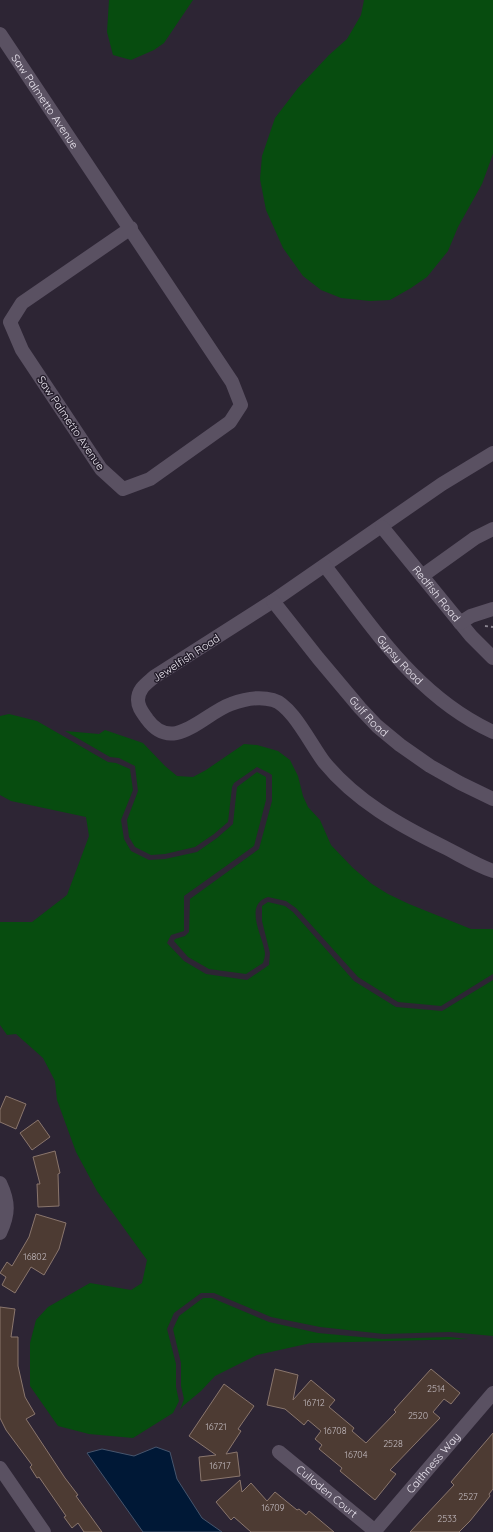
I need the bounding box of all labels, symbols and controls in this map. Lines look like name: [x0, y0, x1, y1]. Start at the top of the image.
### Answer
street label: Saw Palmetto Avenue: [8, 51, 81, 151]
street label: Saw Palmetto Avenue: [34, 373, 108, 473]
street label: Redfish Road: [409, 563, 463, 624]
street label: Jewelfish Road: [150, 631, 222, 685]
street label: Gypsy Road: [374, 632, 426, 687]
street label: Gulf Road: [346, 693, 391, 739]
house number: 16802: [23, 1251, 47, 1262]
house number: 2514: [427, 1383, 445, 1394]
house number: 16712: [303, 1397, 325, 1408]
house number: 2520: [408, 1410, 428, 1421]
house number: 16721: [205, 1421, 227, 1432]
house number: 16708: [323, 1425, 347, 1436]
street label: Caithness Way: [403, 1430, 463, 1496]
house number: 2528: [383, 1438, 403, 1449]
house number: 16704: [345, 1449, 368, 1460]
house number: 16717: [209, 1460, 231, 1471]
street label: Culloden Court: [293, 1462, 361, 1521]
house number: 2527: [458, 1491, 478, 1502]
house number: 16709: [261, 1502, 285, 1513]
house number: 2533: [437, 1513, 457, 1524]

